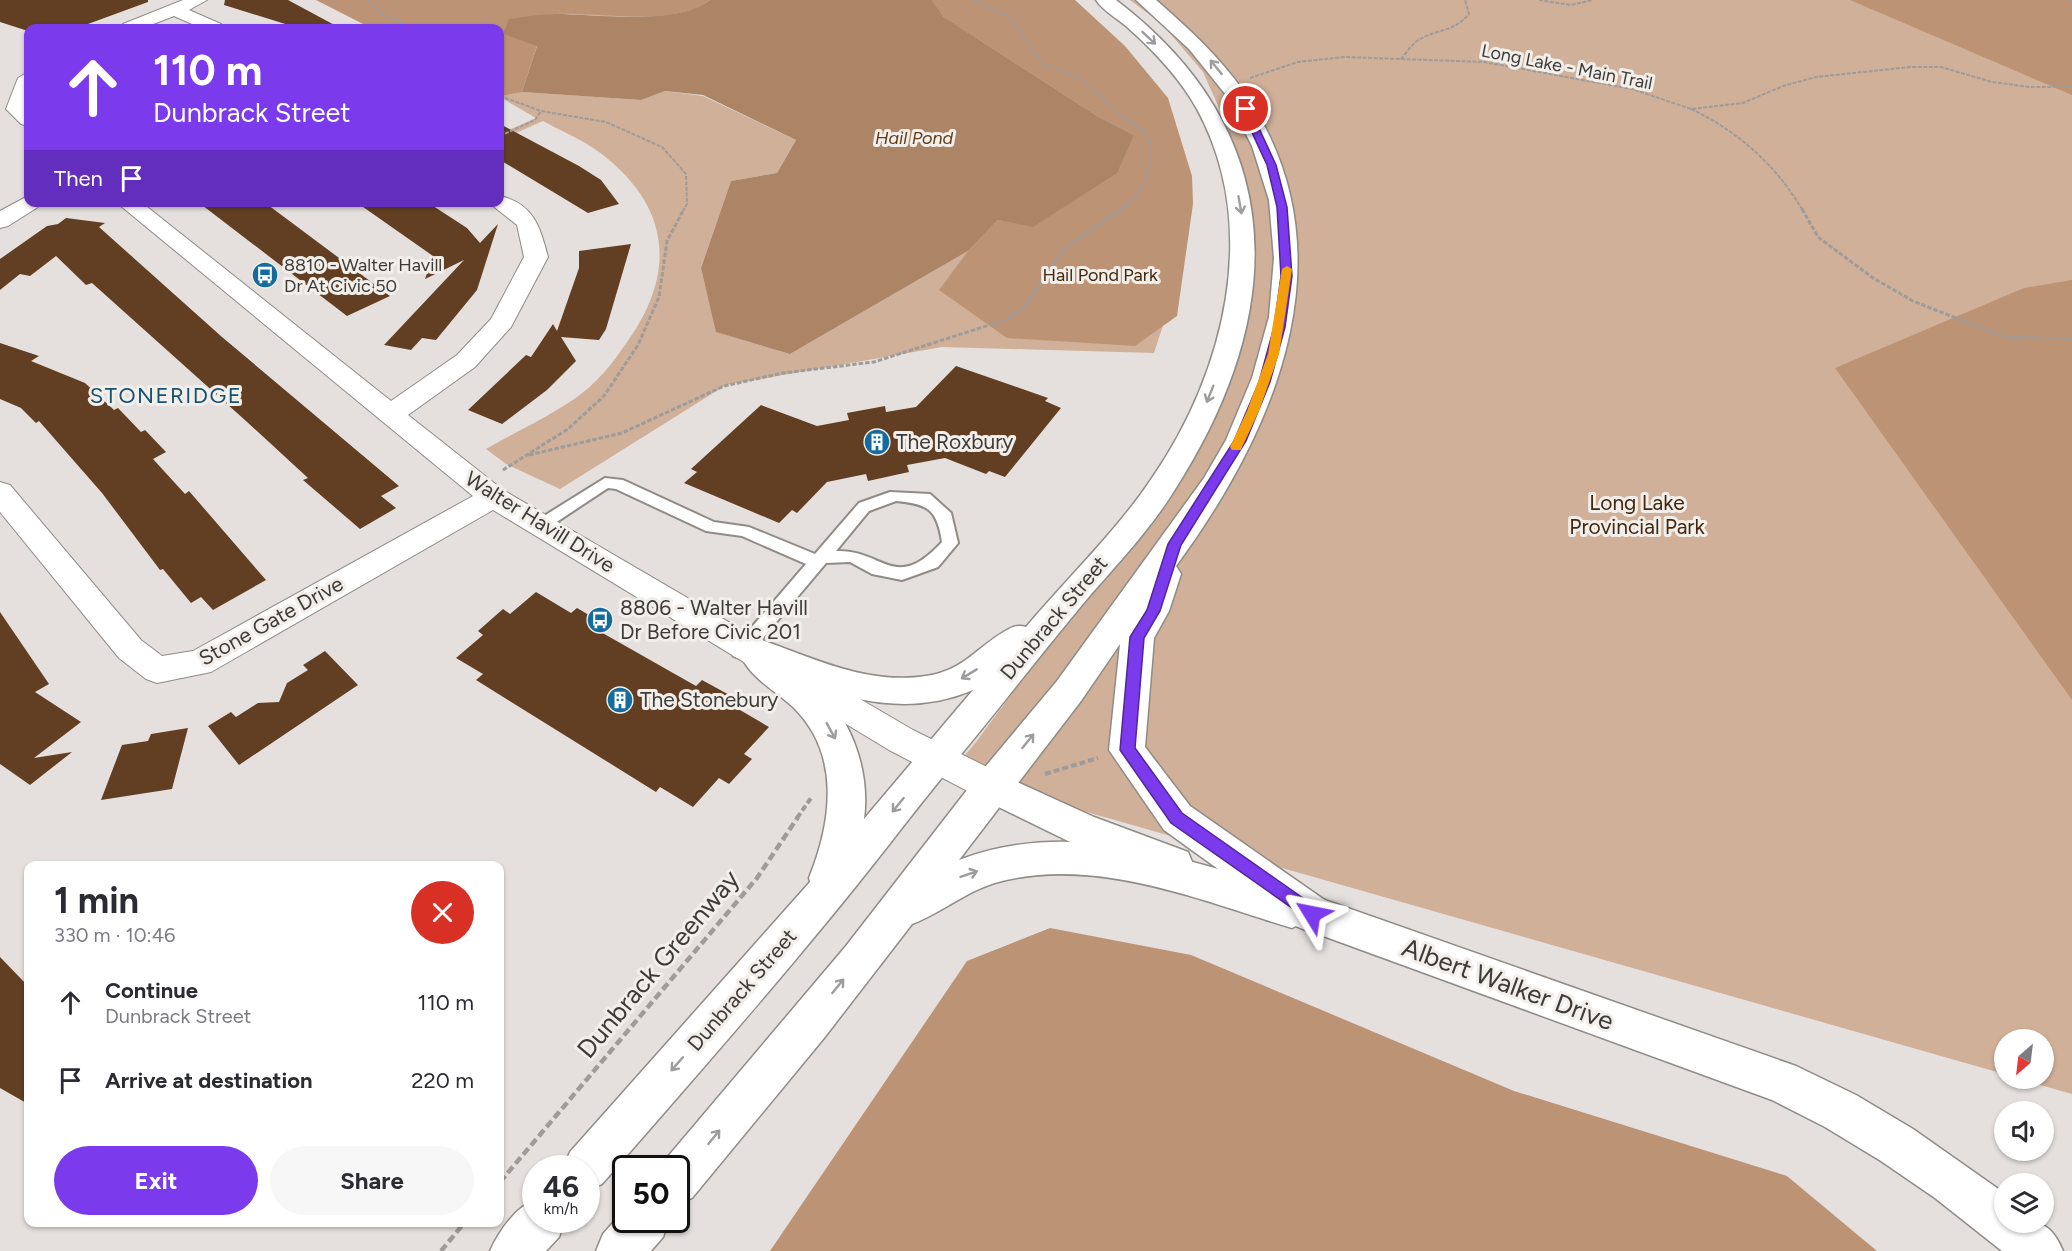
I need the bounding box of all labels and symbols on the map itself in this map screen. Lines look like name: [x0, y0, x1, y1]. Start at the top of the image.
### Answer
one-way arrow: [1142, 30, 1157, 45]
street label: Long Lake - Main Trail: [1480, 40, 1654, 94]
one-way arrow: [1210, 59, 1223, 75]
pin: [1220, 83, 1271, 134]
water label: Hail Pond: [875, 127, 953, 149]
one-way arrow: [1235, 195, 1246, 214]
place label: 8810 - Walter Havill Dr At Civic 50: [284, 254, 442, 297]
bus stop icon: 8810 - Walter Havill Dr At Civic 50: [250, 260, 280, 290]
park label: Hail Pond Park: [1042, 264, 1158, 286]
district label: STONERIDGE: [90, 382, 242, 409]
one-way arrow: [1204, 385, 1215, 403]
building icon: The Roxbury: [862, 427, 892, 457]
place label: The Roxbury: [896, 429, 1013, 454]
street label: Walter Havill Drive: [461, 466, 620, 578]
park label: Long Lake Provincial Park: [1569, 490, 1705, 539]
street label: Dunbrack Street: [995, 551, 1113, 685]
street label: Stone Gate Drive: [194, 571, 347, 671]
place label: 8806 - Walter Havill Dr Before Civic 201: [620, 595, 808, 644]
bus stop icon: 8806 - Walter Havill Dr Before Civic 201: [585, 605, 615, 635]
one-way arrow: [961, 669, 978, 681]
building icon: The Stonebury: [605, 685, 635, 715]
place label: The Stonebury: [640, 687, 778, 712]
one-way arrow: [825, 722, 837, 739]
one-way arrow: [1021, 733, 1034, 749]
one-way arrow: [891, 797, 905, 812]
street label: Dunbrack Greenway: [570, 863, 746, 1064]
one-way arrow: [959, 868, 977, 879]
position arrow: [1280, 882, 1344, 946]
street label: Dunbrack Street: [682, 923, 801, 1056]
street label: Albert Walker Drive: [1398, 931, 1618, 1037]
one-way arrow: [831, 978, 844, 994]
north arrow: [1994, 1029, 2054, 1089]
one-way arrow: [670, 1056, 684, 1071]
one-way arrow: [707, 1129, 720, 1145]
speed limit sign: 50: [612, 1155, 690, 1233]

